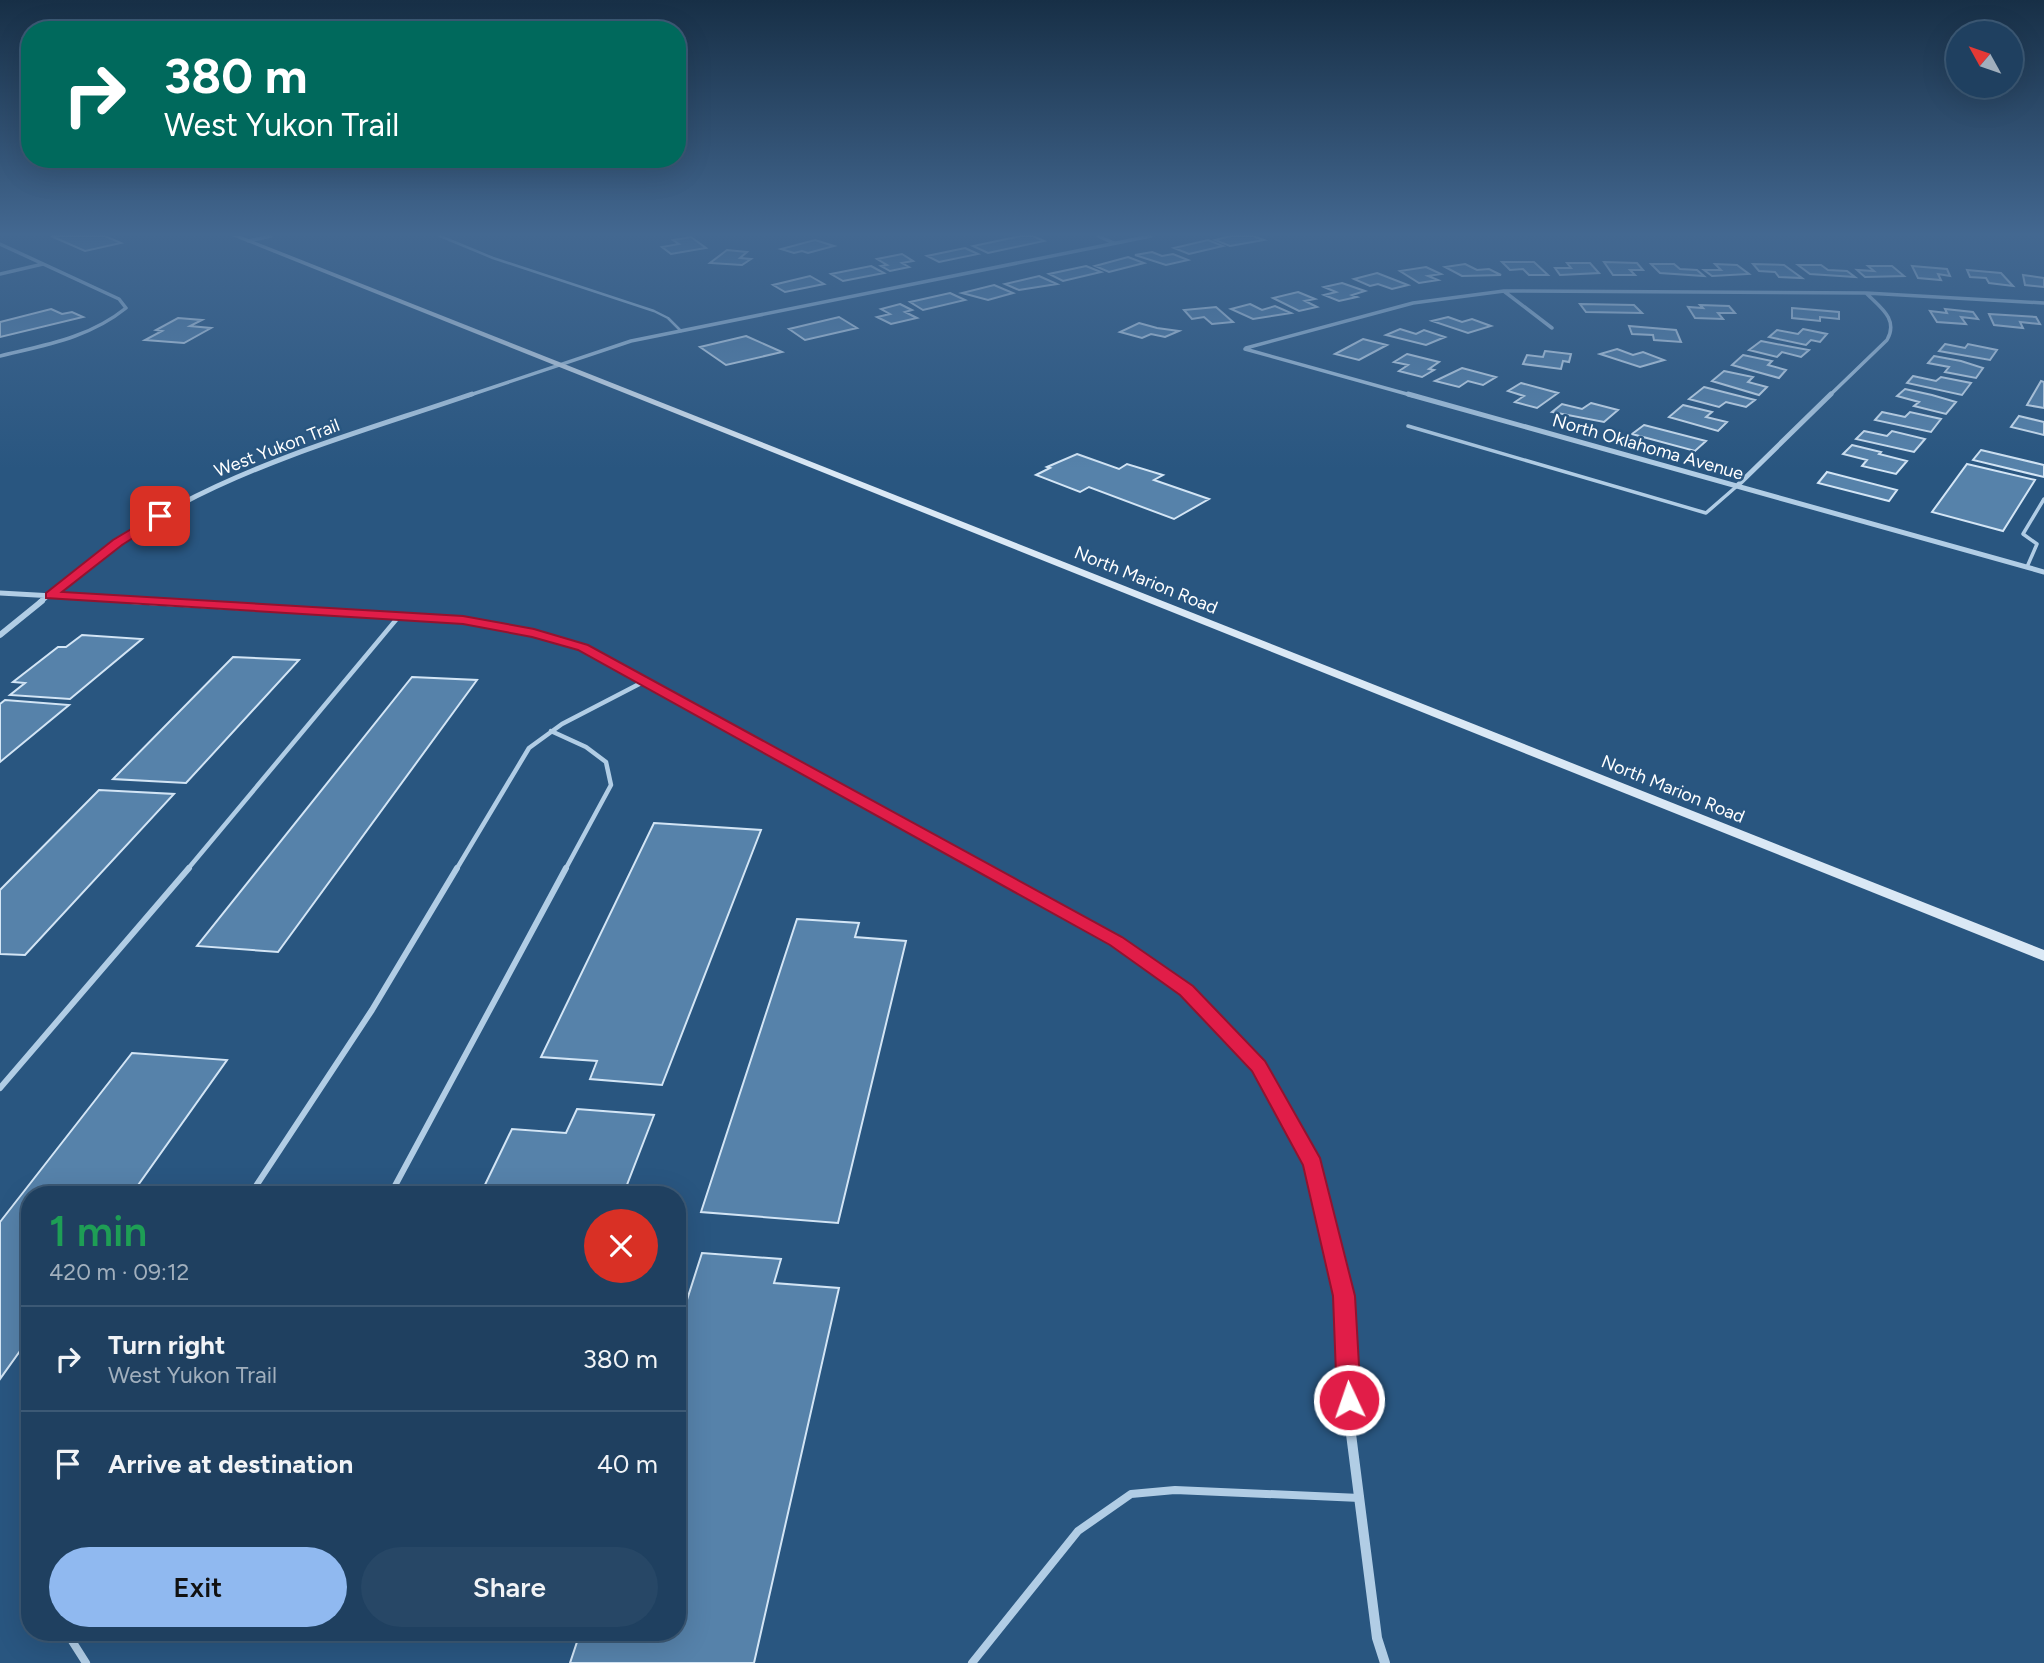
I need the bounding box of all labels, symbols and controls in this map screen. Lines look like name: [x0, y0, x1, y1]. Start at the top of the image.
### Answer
north arrow: [1946, 21, 2023, 98]
map controls: [1946, 21, 2023, 98]
text: 380 m: [164, 46, 307, 105]
icon: right: [49, 49, 140, 140]
text: West Yukon Trail: [164, 106, 399, 144]
street label: North Oklahoma Avenue: [1550, 409, 1746, 485]
street label: West Yukon Trail: [211, 414, 343, 482]
pin: [130, 486, 190, 546]
icon: arrive: [141, 497, 179, 535]
street label: North Marion Road: [1071, 541, 1221, 619]
street label: North Marion Road: [1598, 750, 1748, 828]
text: 1 min: [49, 1206, 147, 1257]
button: close: [584, 1209, 658, 1283]
text: 420 m · 09:12: [49, 1258, 189, 1286]
text: Turn right: [108, 1329, 225, 1361]
icon: right: [49, 1340, 87, 1378]
text: 380 m: [583, 1343, 658, 1375]
text: West Yukon Trail: [108, 1361, 277, 1389]
position arrow: [1312, 1363, 1386, 1437]
icon: arrive: [49, 1445, 87, 1483]
text: Arrive at destination: [108, 1448, 353, 1480]
text: 40 m: [597, 1448, 658, 1480]
button: Exit: [49, 1547, 347, 1627]
button: Share: [361, 1547, 658, 1627]

